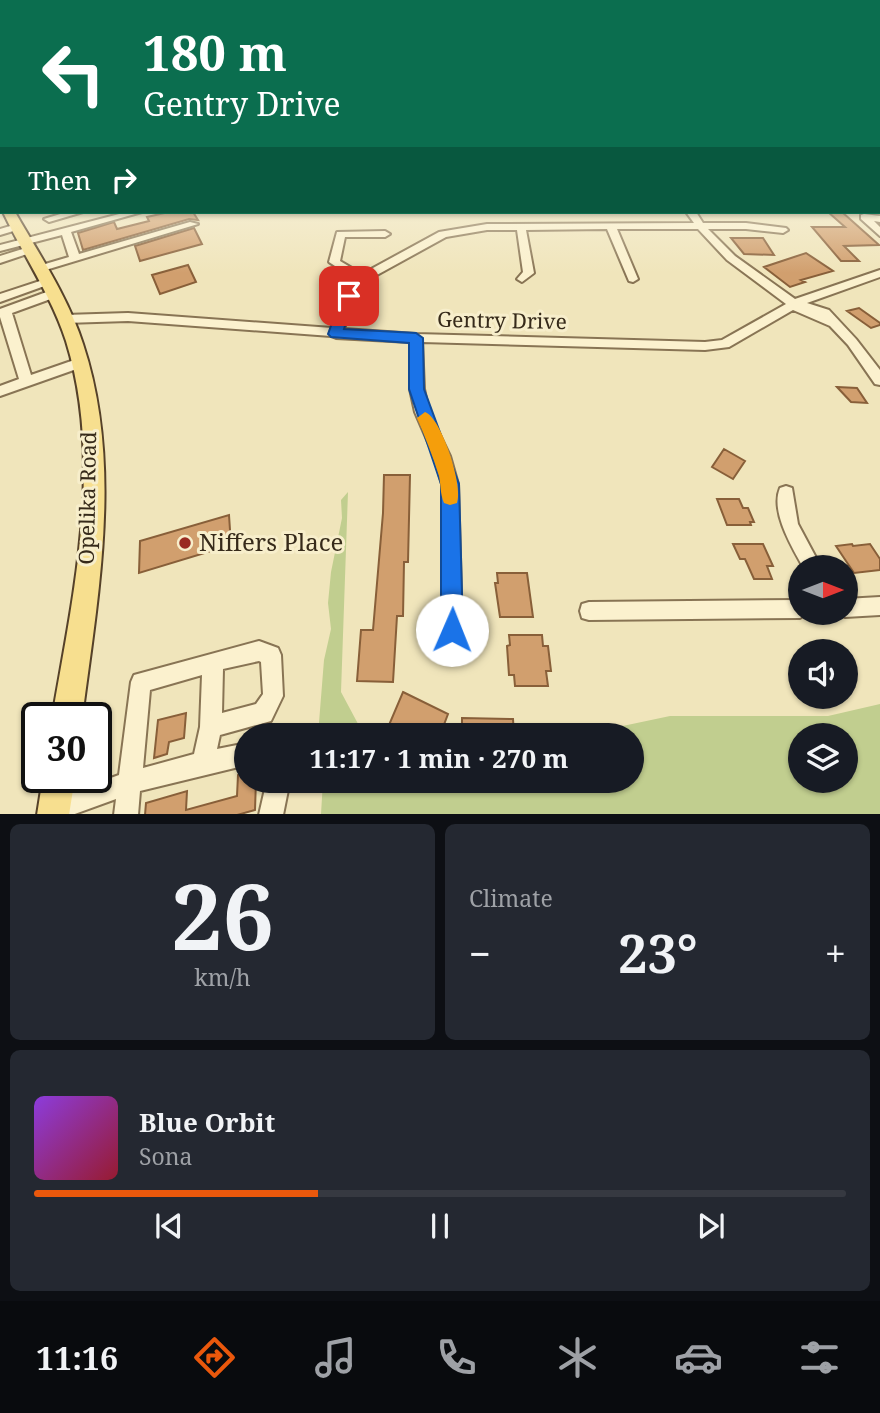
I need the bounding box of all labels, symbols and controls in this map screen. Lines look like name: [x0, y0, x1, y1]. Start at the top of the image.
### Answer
text: 180 m: [143, 19, 287, 85]
icon: left: [28, 28, 119, 119]
text: Gentry Drive: [143, 82, 341, 125]
icon: right: [105, 161, 143, 199]
text: Then: [28, 162, 91, 198]
pin: [319, 266, 379, 326]
icon: arrive: [330, 277, 368, 315]
street label: Gentry Drive: [437, 305, 567, 335]
street label: Opelika Road: [72, 431, 102, 565]
place label: Niffers Place: [199, 525, 343, 558]
marker: Niffers Place: [177, 535, 193, 551]
north arrow: [788, 555, 858, 625]
map controls: [788, 555, 858, 793]
position arrow: [415, 593, 489, 667]
button: sound: [788, 639, 858, 709]
speed limit sign: 30: [21, 702, 112, 793]
button: layers: [788, 723, 858, 793]
text: 11:17 · 1 min · 270 m: [309, 740, 569, 776]
text: 26: [171, 853, 274, 977]
text: Climate: [469, 882, 553, 914]
text: 23°: [618, 917, 698, 988]
text: −: [469, 927, 491, 979]
text: +: [825, 927, 846, 979]
text: km/h: [194, 961, 251, 993]
text: Blue Orbit: [139, 1104, 275, 1140]
text: Sona: [139, 1140, 193, 1172]
icon: previous: [150, 1207, 188, 1245]
icon: pause: [421, 1207, 459, 1245]
icon: next: [692, 1207, 730, 1245]
icon: directions: [190, 1333, 239, 1382]
icon: music: [311, 1333, 360, 1382]
icon: phone: [432, 1333, 481, 1382]
icon: climate: [553, 1333, 602, 1382]
icon: car: [674, 1333, 723, 1382]
icon: filters: [795, 1333, 844, 1382]
text: 11:16: [36, 1336, 118, 1379]

